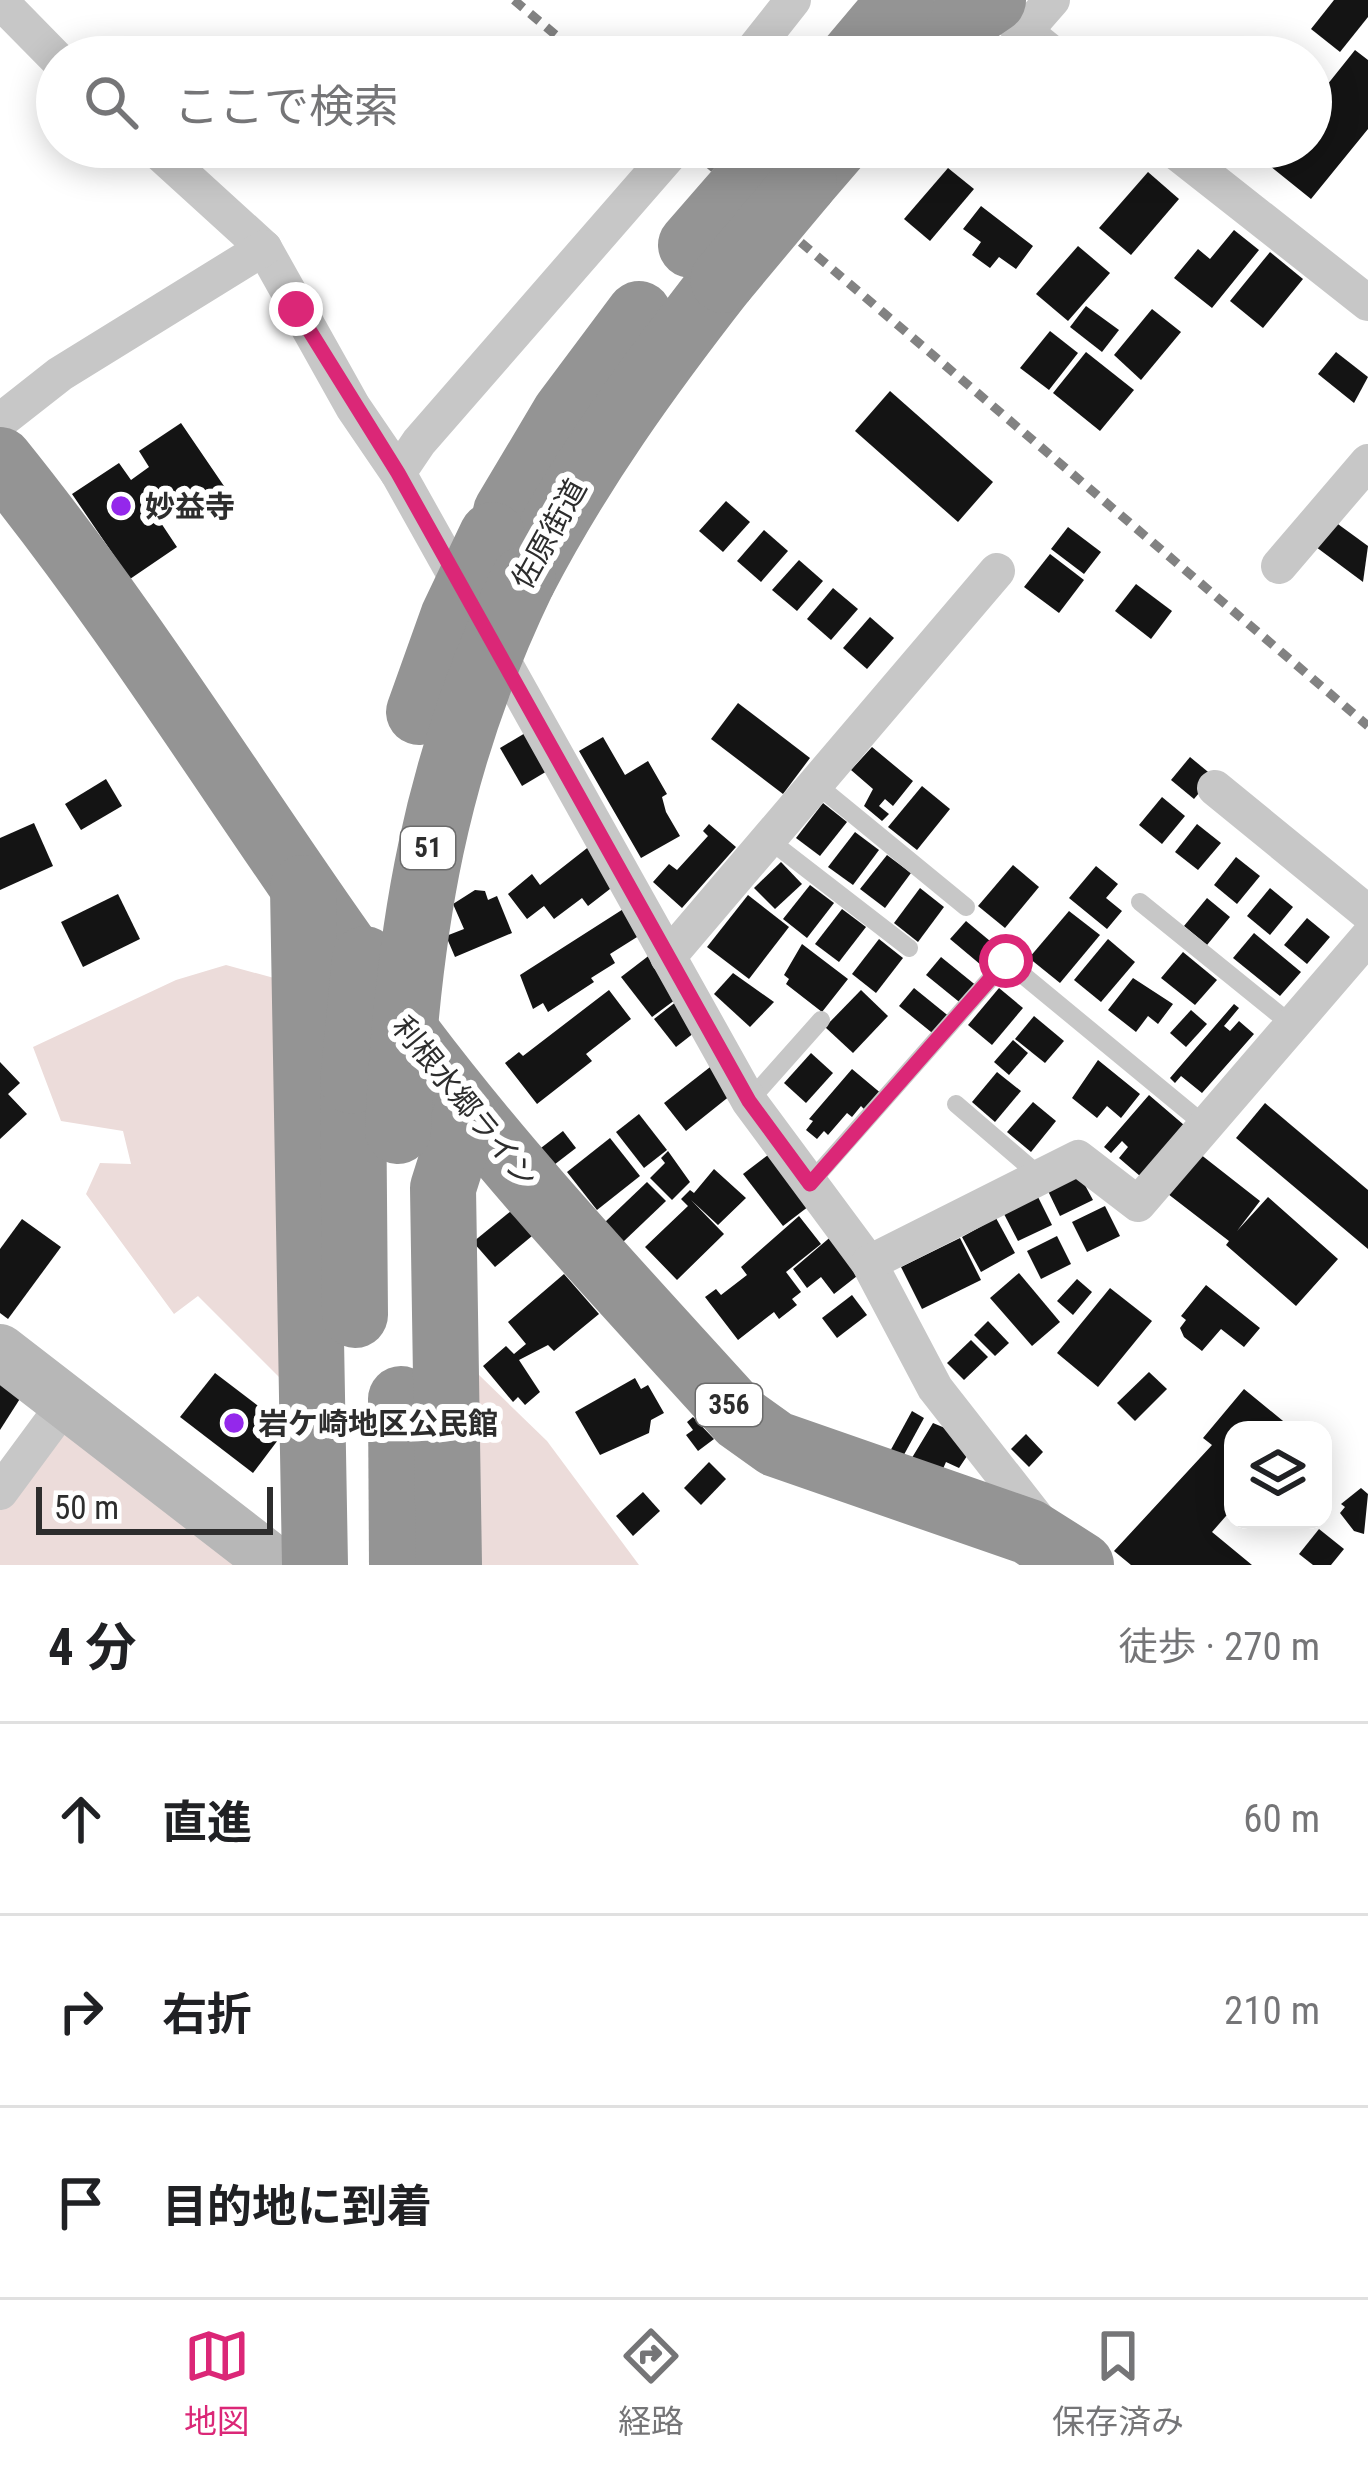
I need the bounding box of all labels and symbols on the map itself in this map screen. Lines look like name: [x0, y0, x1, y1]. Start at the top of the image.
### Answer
route end: [269, 282, 323, 336]
street label: 佐原街道: [505, 473, 593, 595]
place label: 妙益寺: [145, 489, 235, 524]
marker: 妙益寺: [108, 493, 134, 519]
road number: 51: [401, 827, 455, 869]
route start: [979, 934, 1033, 988]
street label: 利根水郷ライン: [385, 1009, 545, 1195]
road number: 356: [696, 1384, 762, 1426]
place label: 岩ケ崎地区公民館: [258, 1406, 498, 1441]
marker: 岩ケ崎地区公民館: [221, 1410, 247, 1436]
scale bar: [36, 1481, 273, 1534]

